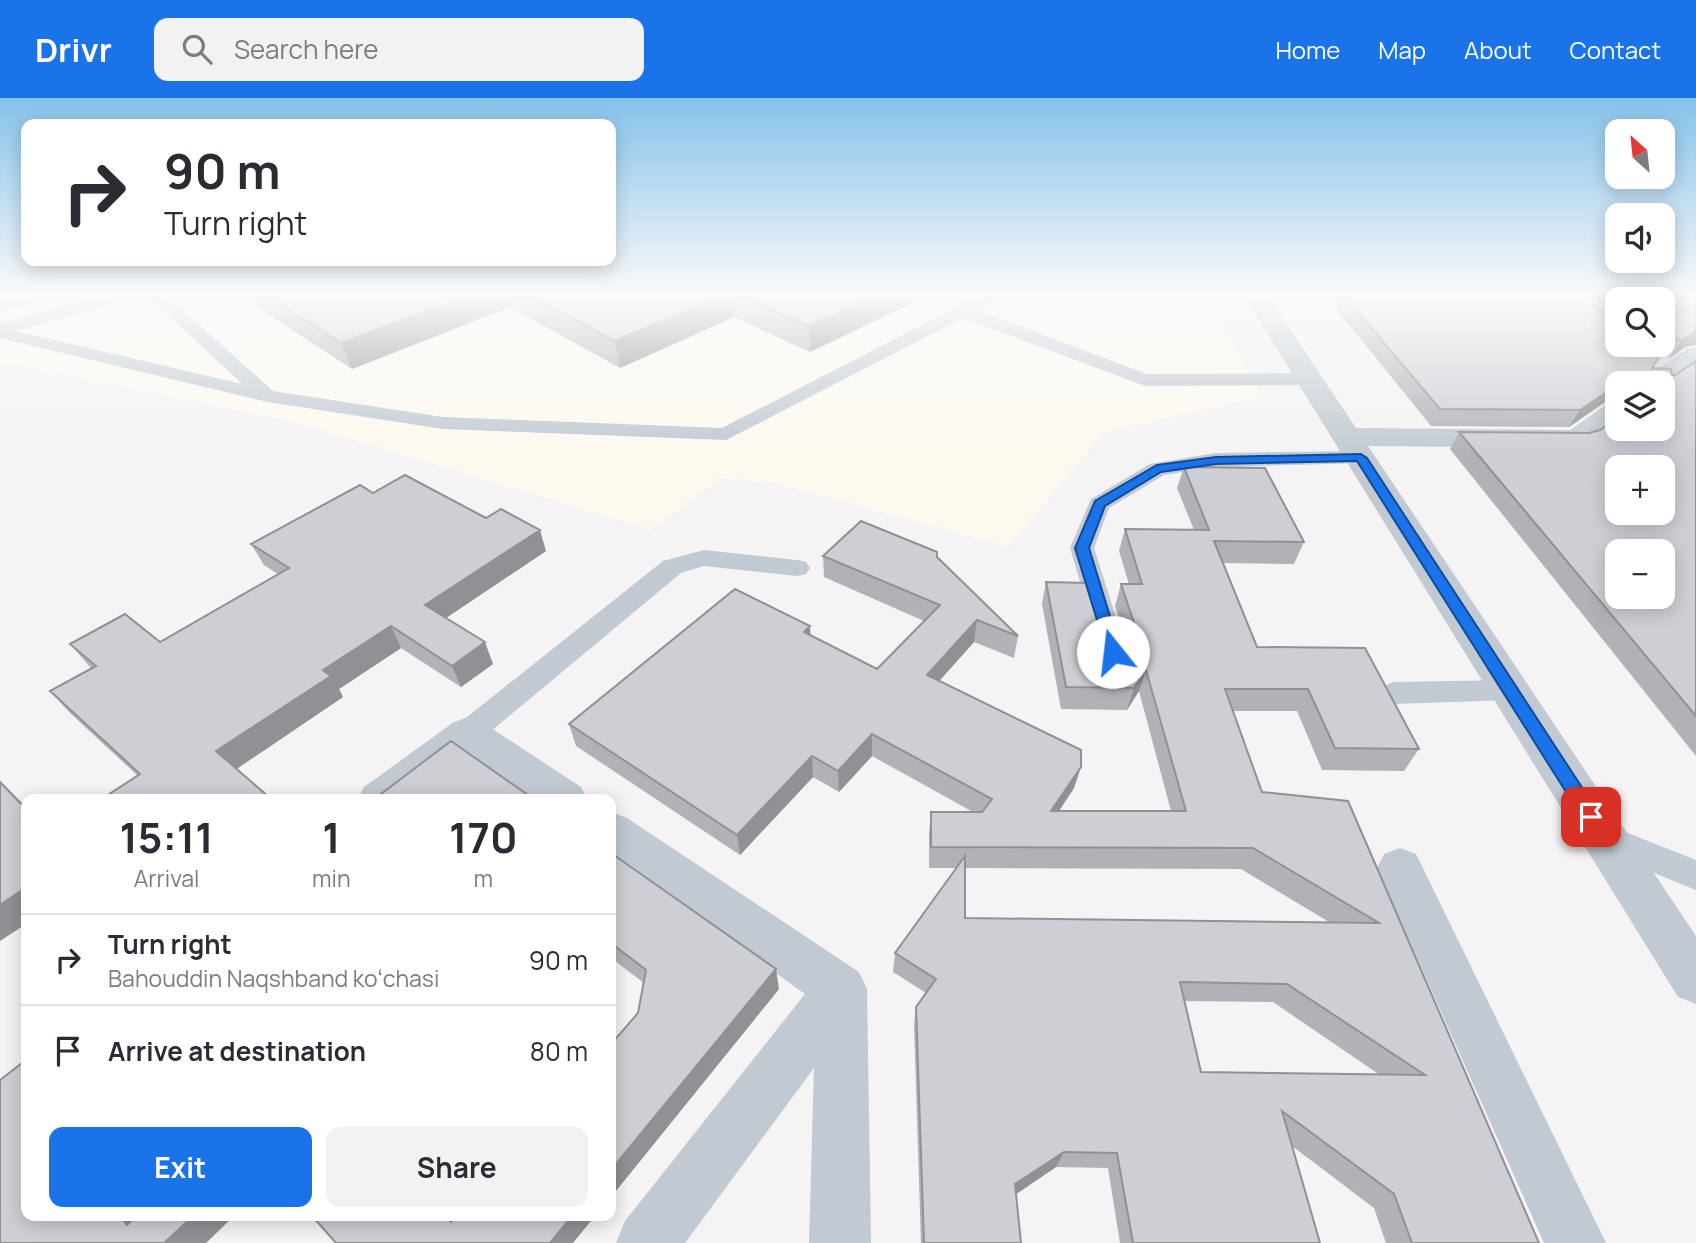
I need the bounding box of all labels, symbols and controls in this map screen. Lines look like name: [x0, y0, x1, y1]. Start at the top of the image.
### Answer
search box: [154, 18, 644, 81]
text: Drivr: [35, 27, 112, 72]
icon: search: [178, 30, 216, 68]
text: Search here: [234, 31, 378, 67]
text: Home: [1275, 33, 1340, 66]
text: Map: [1378, 33, 1426, 66]
text: About: [1464, 33, 1532, 66]
text: Contact: [1570, 33, 1661, 66]
north arrow: [1605, 119, 1675, 189]
map controls: [1605, 119, 1675, 609]
text: 90 m: [164, 137, 281, 204]
icon: right: [49, 147, 140, 238]
text: Turn right: [164, 201, 307, 245]
button: sound: [1605, 203, 1675, 273]
button: search: [1605, 287, 1675, 357]
button: layers: [1605, 371, 1675, 441]
button: +: [1605, 455, 1675, 525]
button: −: [1605, 539, 1675, 609]
position arrow: [1076, 615, 1150, 689]
pin: [1561, 787, 1621, 847]
icon: arrive: [1572, 798, 1610, 836]
text: 15:11: [119, 808, 214, 866]
text: 1: [322, 808, 341, 866]
text: 170: [449, 808, 518, 866]
text: Arrival: [134, 862, 199, 894]
text: min: [312, 862, 351, 894]
text: m: [474, 862, 493, 894]
text: Turn right: [108, 926, 232, 962]
icon: right: [49, 941, 87, 979]
text: 90 m: [529, 942, 588, 978]
text: Bahouddin Naqshband koʻchasi: [108, 962, 439, 994]
icon: arrive: [49, 1032, 87, 1070]
text: Arrive at destination: [108, 1033, 366, 1069]
text: 80 m: [530, 1033, 588, 1069]
button: Exit: [49, 1127, 312, 1207]
button: Share: [326, 1127, 588, 1207]

